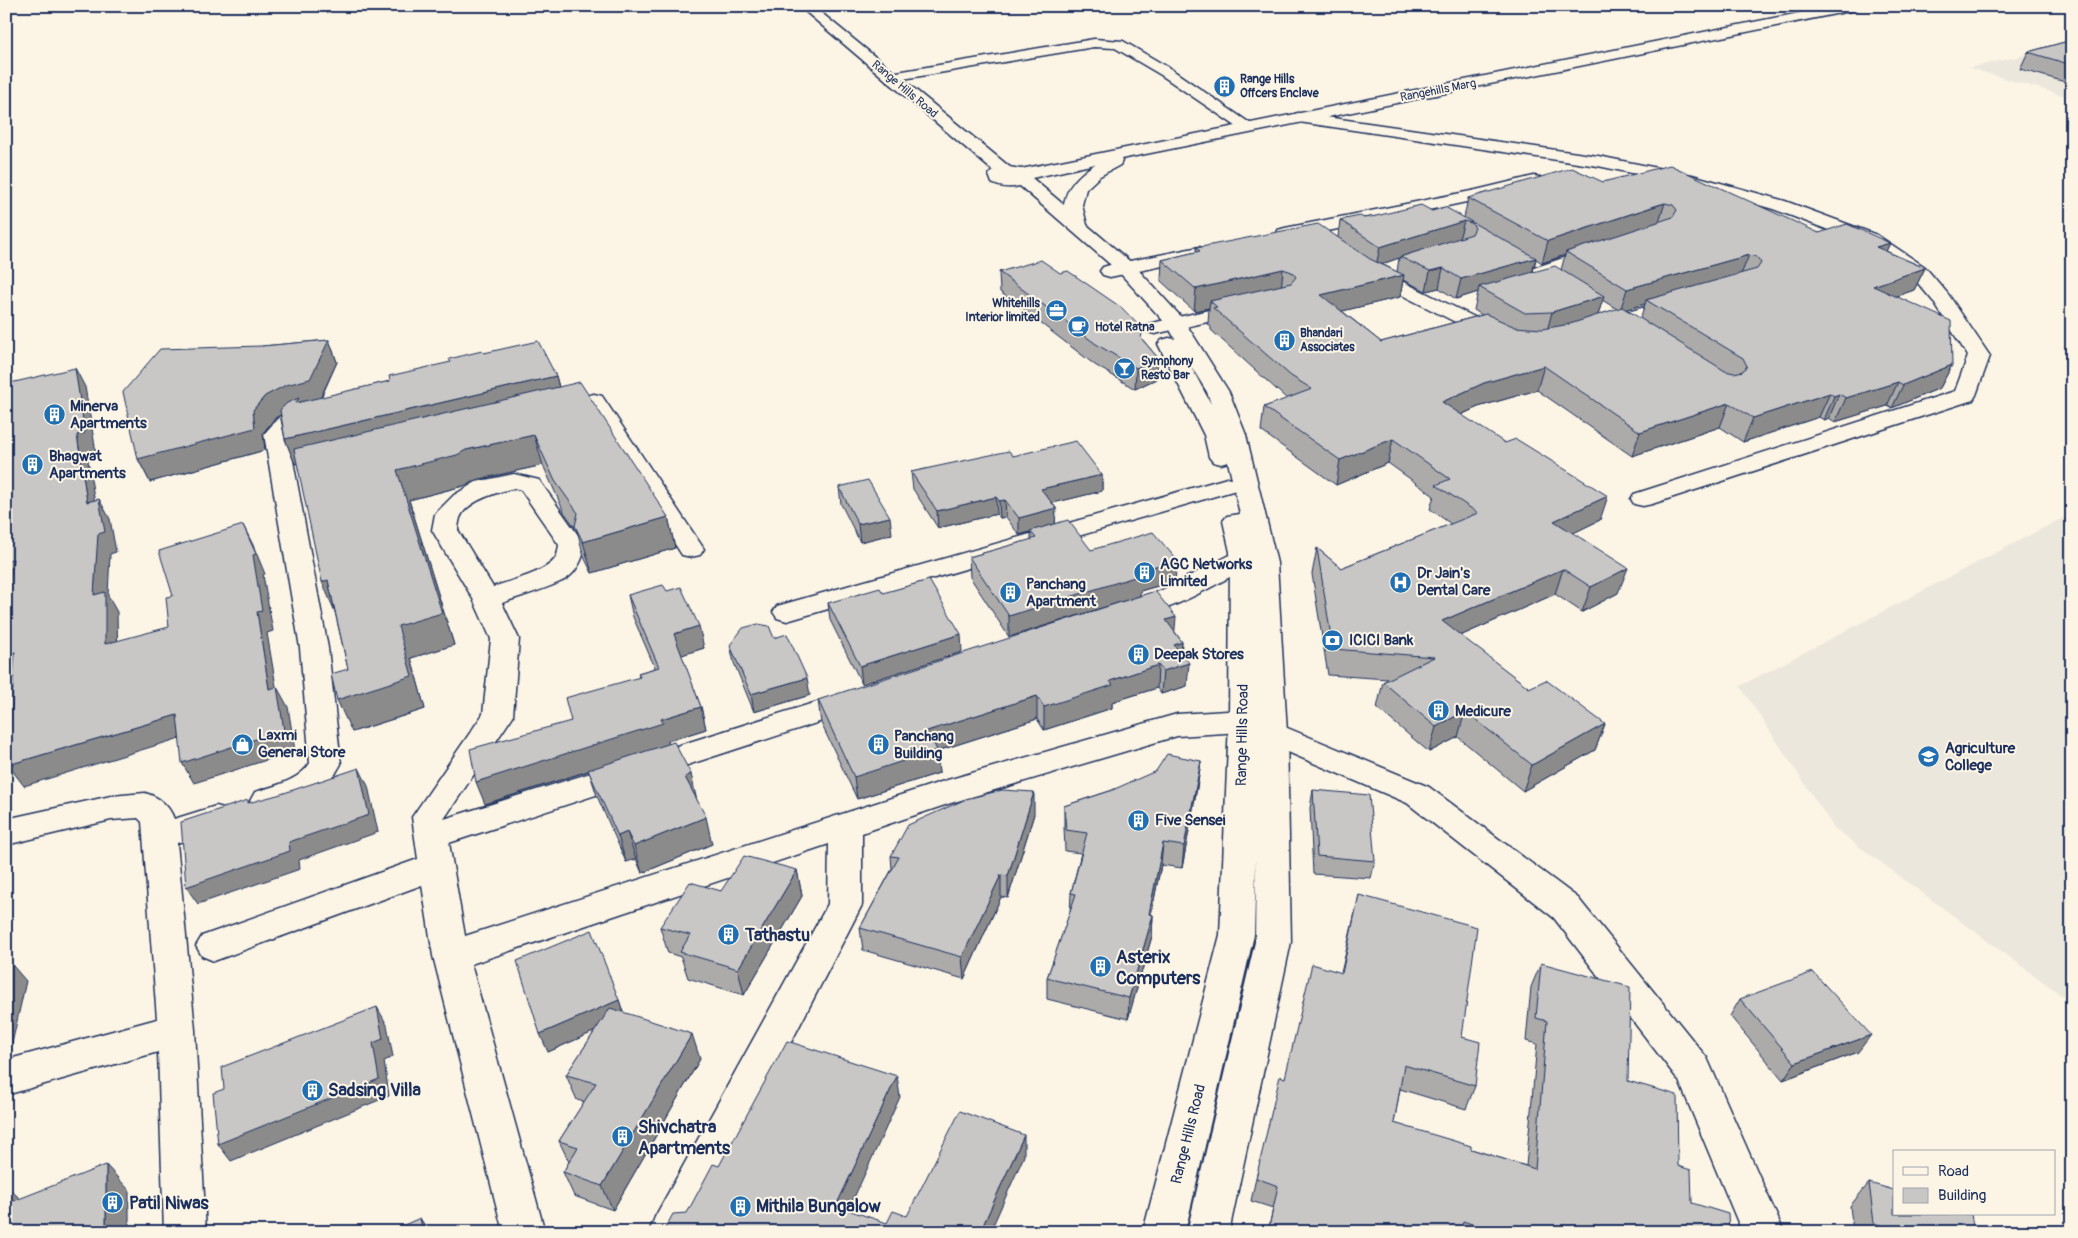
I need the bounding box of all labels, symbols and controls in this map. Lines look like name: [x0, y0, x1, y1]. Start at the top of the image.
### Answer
street label: Range Hills Road: [869, 57, 941, 121]
place label: Range Hills Offcers Enclave: [1240, 72, 1320, 101]
building icon: Range Hills Offcers Enclave: [1212, 74, 1236, 98]
street label: Rangehills Marg: [1399, 76, 1477, 105]
place label: Whitehills Interior limited: [965, 296, 1041, 325]
office icon: Whitehills Interior limited: [1044, 298, 1068, 322]
cafe icon: Hotel Ratna: [1067, 315, 1091, 339]
place label: Hotel Ratna: [1095, 320, 1155, 335]
place label: Bhandari Associates: [1300, 326, 1355, 355]
building icon: Bhandari Associates: [1272, 328, 1296, 352]
place label: Symphony Resto Bar: [1141, 354, 1194, 383]
bar icon: Symphony Resto Bar: [1113, 356, 1137, 380]
place label: Minerva Apartments: [70, 397, 147, 433]
building icon: Minerva Apartments: [42, 403, 66, 427]
place label: Bhagwat Apartments: [49, 447, 126, 483]
building icon: Bhagwat Apartments: [21, 453, 45, 477]
place label: AGC Networks Limited: [1160, 555, 1253, 591]
building icon: AGC Networks Limited: [1132, 561, 1156, 585]
place label: Dr Jain's Dental Care: [1417, 564, 1491, 600]
hospital icon: Dr Jain's Dental Care: [1389, 570, 1413, 594]
place label: Panchang Apartment: [1026, 575, 1097, 611]
building icon: Panchang Apartment: [998, 581, 1022, 605]
bank icon: ICICI Bank: [1321, 628, 1345, 652]
place label: ICICI Bank: [1349, 631, 1414, 650]
building icon: Deepak Stores: [1126, 642, 1150, 666]
place label: Deepak Stores: [1154, 645, 1244, 664]
street label: Range Hills Road: [1232, 684, 1253, 786]
building icon: Medicure: [1427, 699, 1451, 723]
place label: Medicure: [1455, 702, 1511, 721]
place label: Laxmi General Store: [258, 726, 346, 762]
place label: Panchang Building: [894, 727, 954, 763]
shop icon: Laxmi General Store: [230, 732, 254, 756]
building icon: Panchang Building: [866, 733, 890, 757]
place label: Agriculture College: [1945, 739, 2016, 775]
school or university icon: Agriculture College: [1917, 745, 1941, 769]
building icon: Five Sensei: [1127, 808, 1151, 832]
place label: Five Sensei: [1155, 811, 1226, 830]
building icon: Tathastu: [717, 923, 741, 947]
place label: Tathastu: [744, 924, 810, 947]
place label: Asterix Computers: [1116, 946, 1201, 990]
building icon: Asterix Computers: [1088, 955, 1112, 979]
building icon: Sadsing Villa: [300, 1078, 324, 1102]
place label: Sadsing Villa: [328, 1079, 421, 1102]
street label: Range Hills Road: [1167, 1082, 1210, 1186]
place label: Shivchatra Apartments: [638, 1116, 731, 1160]
building icon: Shivchatra Apartments: [610, 1125, 634, 1149]
legend: [1893, 1150, 2056, 1216]
text: Road: [1938, 1162, 1969, 1181]
text: Building: [1938, 1186, 1986, 1205]
building icon: Patil Niwas: [101, 1191, 125, 1215]
place label: Patil Niwas: [129, 1192, 210, 1215]
building icon: Mithila Bungalow: [728, 1194, 752, 1218]
place label: Mithila Bungalow: [756, 1195, 881, 1218]

